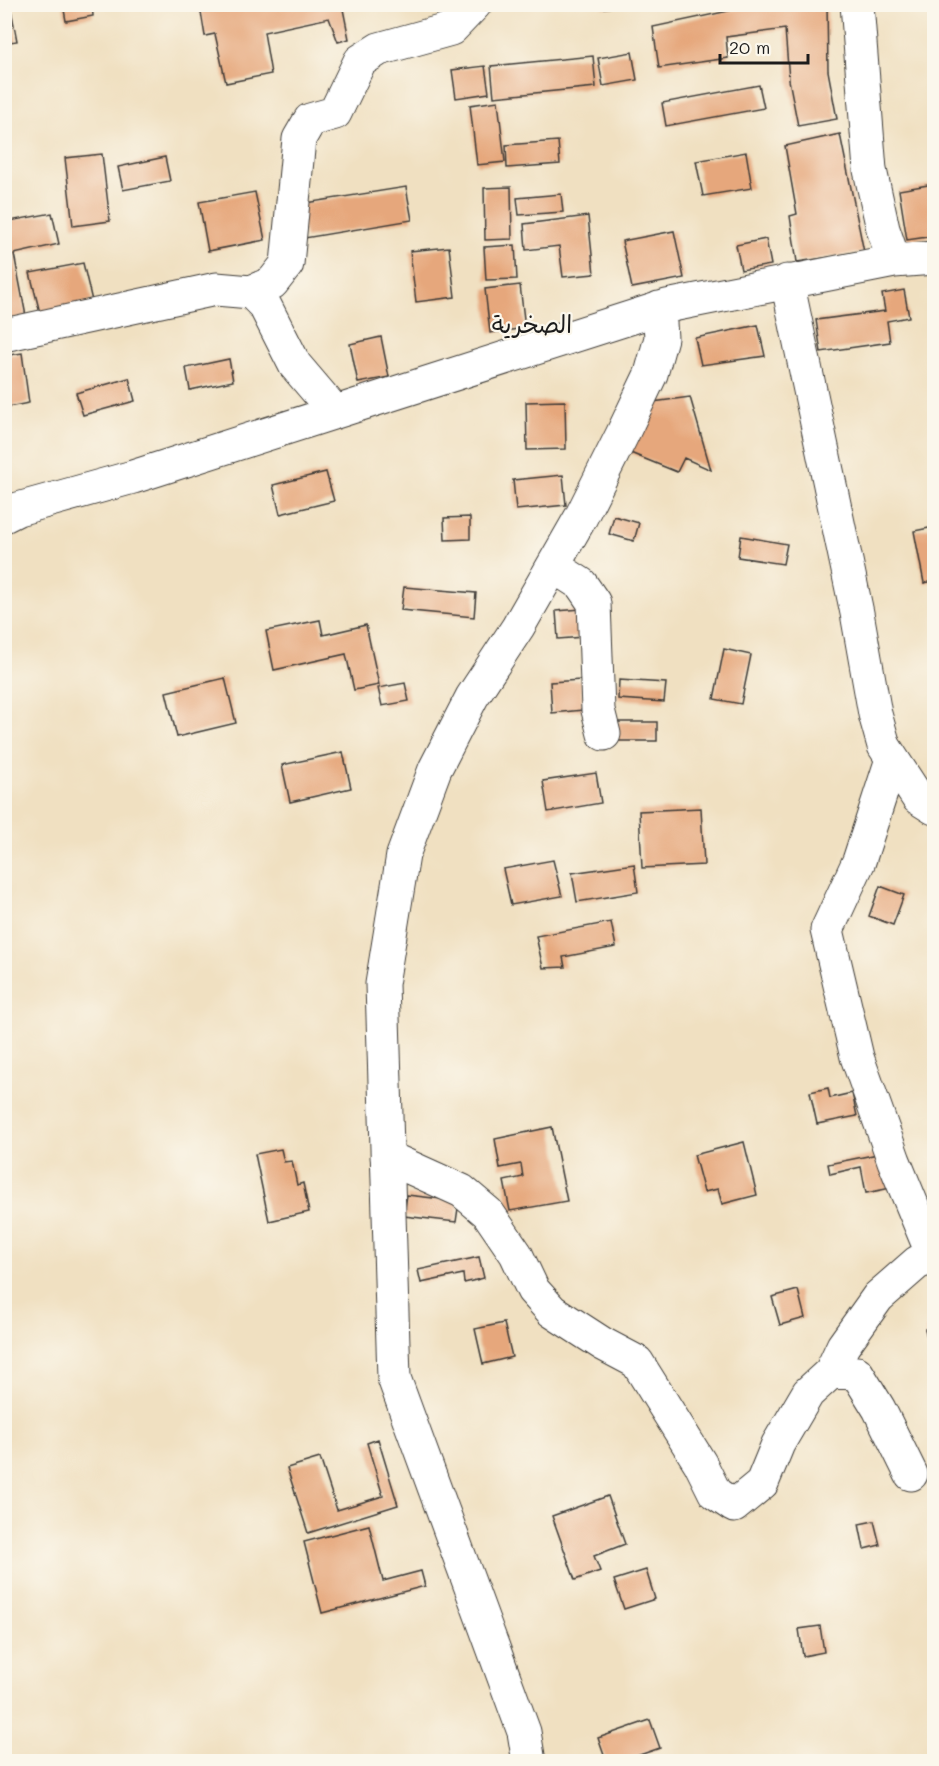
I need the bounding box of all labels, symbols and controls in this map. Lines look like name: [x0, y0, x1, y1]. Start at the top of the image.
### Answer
scale bar: [720, 27, 808, 65]
text: 20 m: [729, 35, 770, 59]
district label: الصخرية: [492, 308, 572, 339]

